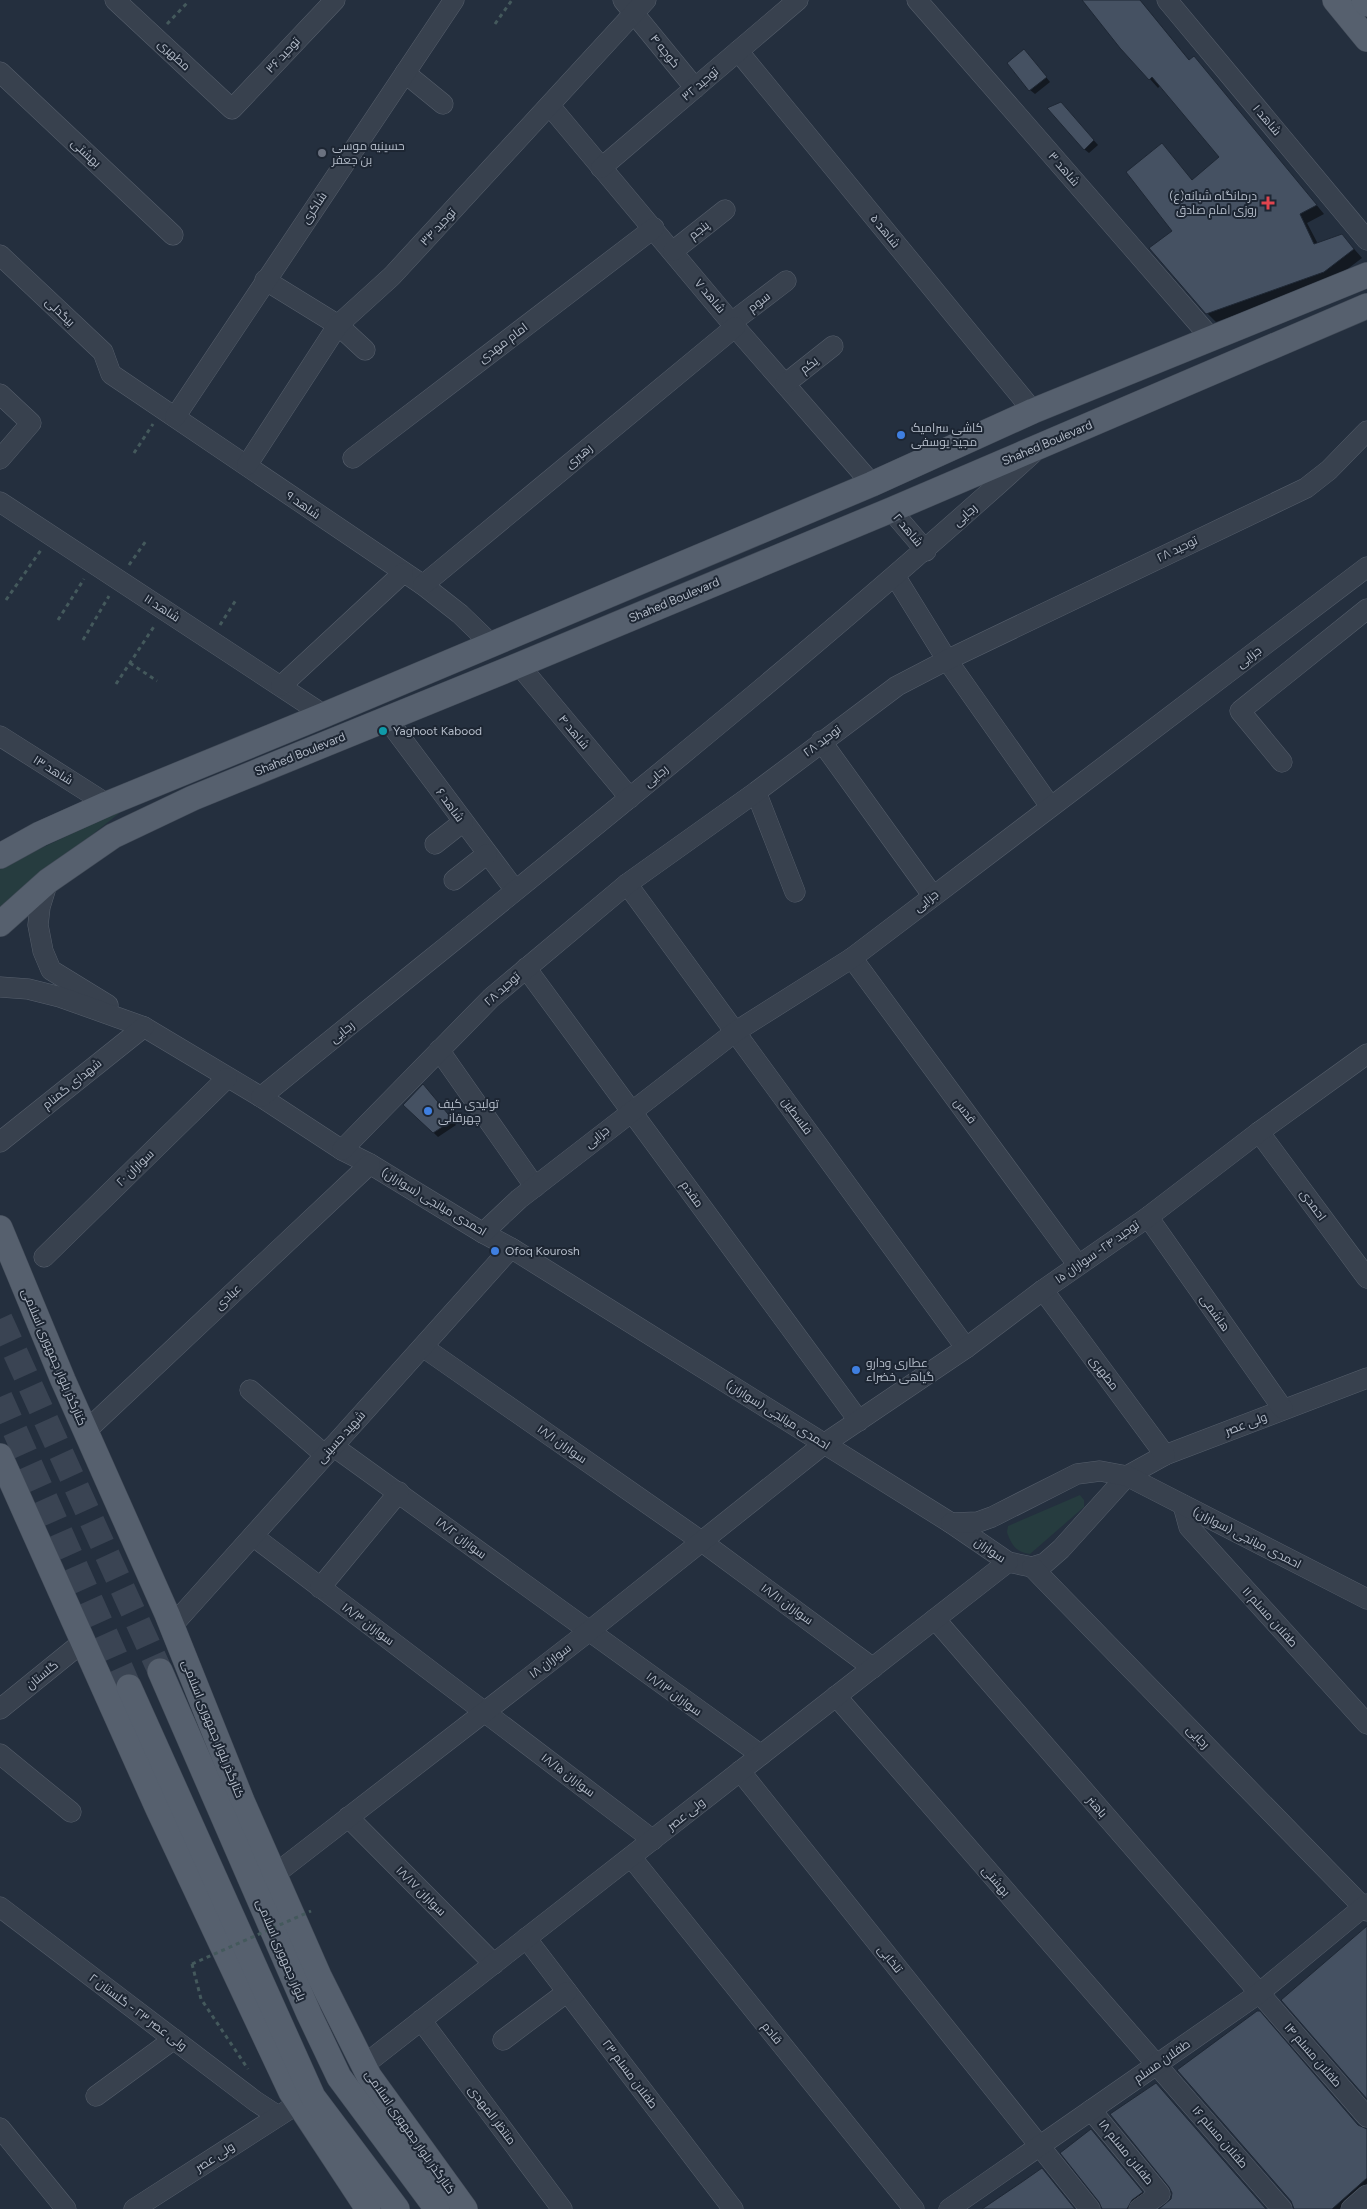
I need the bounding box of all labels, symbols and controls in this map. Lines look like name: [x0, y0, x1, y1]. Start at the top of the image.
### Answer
street label: کوچه ۴: [646, 31, 683, 72]
street label: توحید ۳۶: [263, 34, 304, 76]
street label: مطهری: [155, 37, 193, 73]
street label: توحید ۳۲: [679, 64, 722, 104]
street label: شاهد ۱: [1250, 102, 1284, 138]
street label: بهشتی: [68, 136, 104, 170]
place label: حسینیه موسی بن جعفر: [331, 139, 405, 167]
marker: حسینیه موسی بن جعفر: [316, 147, 328, 159]
street label: شاهد ۳: [1045, 149, 1083, 189]
street label: شاکری: [298, 189, 330, 227]
place label: (ع)درمانگاه شبانه روزی امام صادق: [1169, 189, 1257, 218]
marker: (ع)درمانگاه شبانه روزی امام صادق: [1261, 196, 1275, 210]
street label: توحید ۳۴: [417, 205, 459, 249]
street label: شاهد ۵: [867, 211, 903, 251]
street label: پنجم: [686, 217, 714, 244]
street label: شاهد ۷: [692, 276, 728, 316]
street label: سوم: [745, 289, 774, 316]
street label: بیگدلی: [42, 295, 78, 329]
street label: امام مهدی: [476, 320, 531, 367]
street label: یکم: [797, 353, 822, 377]
street label: Shahed Boulevard: [1000, 418, 1094, 468]
place label: کاشی سرامیک مجید یوسفی: [911, 421, 983, 449]
marker: کاشی سرامیک مجید یوسفی: [895, 429, 907, 441]
street label: رهبری: [563, 441, 595, 471]
street label: شاهد ۹: [283, 488, 323, 522]
street label: رجایی: [950, 501, 980, 529]
street label: شاهد ۲: [890, 511, 926, 549]
street label: توحید ۲۸: [1154, 533, 1200, 565]
street label: Shahed Boulevard: [627, 575, 721, 625]
street label: شاهد ۱۱: [141, 591, 183, 625]
street label: جزایی: [1234, 643, 1264, 671]
street label: شاهد ۴: [556, 712, 592, 752]
street label: توحید ۲۸: [800, 722, 844, 760]
place label: Yaghoot Kabood: [393, 724, 482, 738]
marker: Yaghoot Kabood: [377, 725, 389, 737]
street label: Shahed Boulevard: [253, 729, 347, 779]
street label: شاهد ۱۳: [31, 752, 76, 788]
street label: رجایی: [641, 762, 671, 790]
street label: شاهد ۶: [433, 785, 467, 825]
street label: جزایی: [911, 887, 941, 915]
street label: توحید ۲۸: [481, 969, 523, 1009]
street label: رجایی: [327, 1018, 357, 1046]
street label: شهدای گمنام: [40, 1056, 105, 1113]
street label: فلسطین: [779, 1095, 815, 1137]
street label: قدس: [951, 1096, 979, 1126]
place label: تولیدی کیف چهرقانی: [438, 1097, 500, 1127]
marker: تولیدی کیف چهرقانی: [422, 1105, 434, 1117]
street label: جزایی: [582, 1123, 612, 1151]
street label: سواران ۲۰: [113, 1147, 157, 1189]
street label: احمدی میانجی (سواران): [379, 1165, 489, 1239]
street label: مقدم: [677, 1178, 706, 1211]
street label: احمدی: [1297, 1187, 1329, 1223]
street label: توحید ۲۴- سواران ۱۵: [1052, 1217, 1142, 1286]
place label: Ofoq Kourosh: [505, 1244, 580, 1258]
marker: Ofoq Kourosh: [489, 1245, 501, 1257]
street label: عبادی: [212, 1281, 244, 1313]
street label: کنارگذر بلوار جمهوری اسلامی: [19, 1286, 89, 1428]
street label: هاشمی: [1197, 1292, 1233, 1334]
street label: مطهری: [1087, 1353, 1121, 1393]
place label: عطاری ودارو گیاهی خضراء: [866, 1356, 934, 1384]
marker: عطاری ودارو گیاهی خضراء: [850, 1364, 862, 1376]
street label: احمدی میانجی (سواران): [723, 1377, 833, 1453]
street label: شهید حسینی: [314, 1408, 368, 1466]
street label: ولی عصر: [1222, 1410, 1269, 1439]
street label: سواران ۱۸/۱: [535, 1422, 589, 1466]
street label: احمدی میانجی (سواران): [1190, 1505, 1304, 1571]
street label: سواران ۱۸/۲: [433, 1514, 489, 1562]
street label: سواران: [972, 1535, 1008, 1565]
street label: سواران ۱۸/۱۱: [758, 1580, 816, 1628]
street label: طفلان مسلم ۱۱: [1239, 1584, 1301, 1650]
street label: سواران ۱۸/۳: [339, 1600, 397, 1648]
street label: سواران ۱۸: [526, 1641, 574, 1681]
street label: گلستان: [23, 1658, 61, 1692]
street label: کنارگذر بلوار جمهوری اسلامی: [179, 1658, 247, 1800]
street label: سواران ۱۸/۱۳: [644, 1669, 705, 1719]
street label: رجایی: [1184, 1722, 1212, 1752]
street label: سواران ۱۸/۱۵: [538, 1750, 598, 1800]
street label: باهنر: [1083, 1793, 1110, 1820]
street label: ولی عصر: [664, 1795, 708, 1834]
street label: سواران ۱۸/۱۷: [393, 1863, 449, 1919]
street label: بهشتی: [979, 1863, 1013, 1899]
street label: بلوار جمهوری اسلامی: [253, 1897, 309, 2003]
street label: تلخابی: [875, 1942, 906, 1976]
street label: ولی عصر ۲۳ - گلستان ۲: [86, 1971, 190, 2053]
street label: قادم: [758, 2019, 785, 2047]
street label: طفلان مسلم ۱۴: [1281, 2020, 1345, 2090]
street label: طفلان مسلم ۲۳: [599, 2037, 660, 2112]
street label: طفلان مسلم: [1131, 2037, 1193, 2086]
street label: کنارگذر بلوار جمهوری اسلامی: [362, 2068, 458, 2196]
street label: منتظر المهدی: [465, 2083, 519, 2147]
street label: طفلان مسلم ۱۶: [1188, 2103, 1251, 2172]
street label: طفلان مسلم ۱۸: [1095, 2117, 1156, 2188]
street label: ولی عصر: [192, 2139, 237, 2175]

